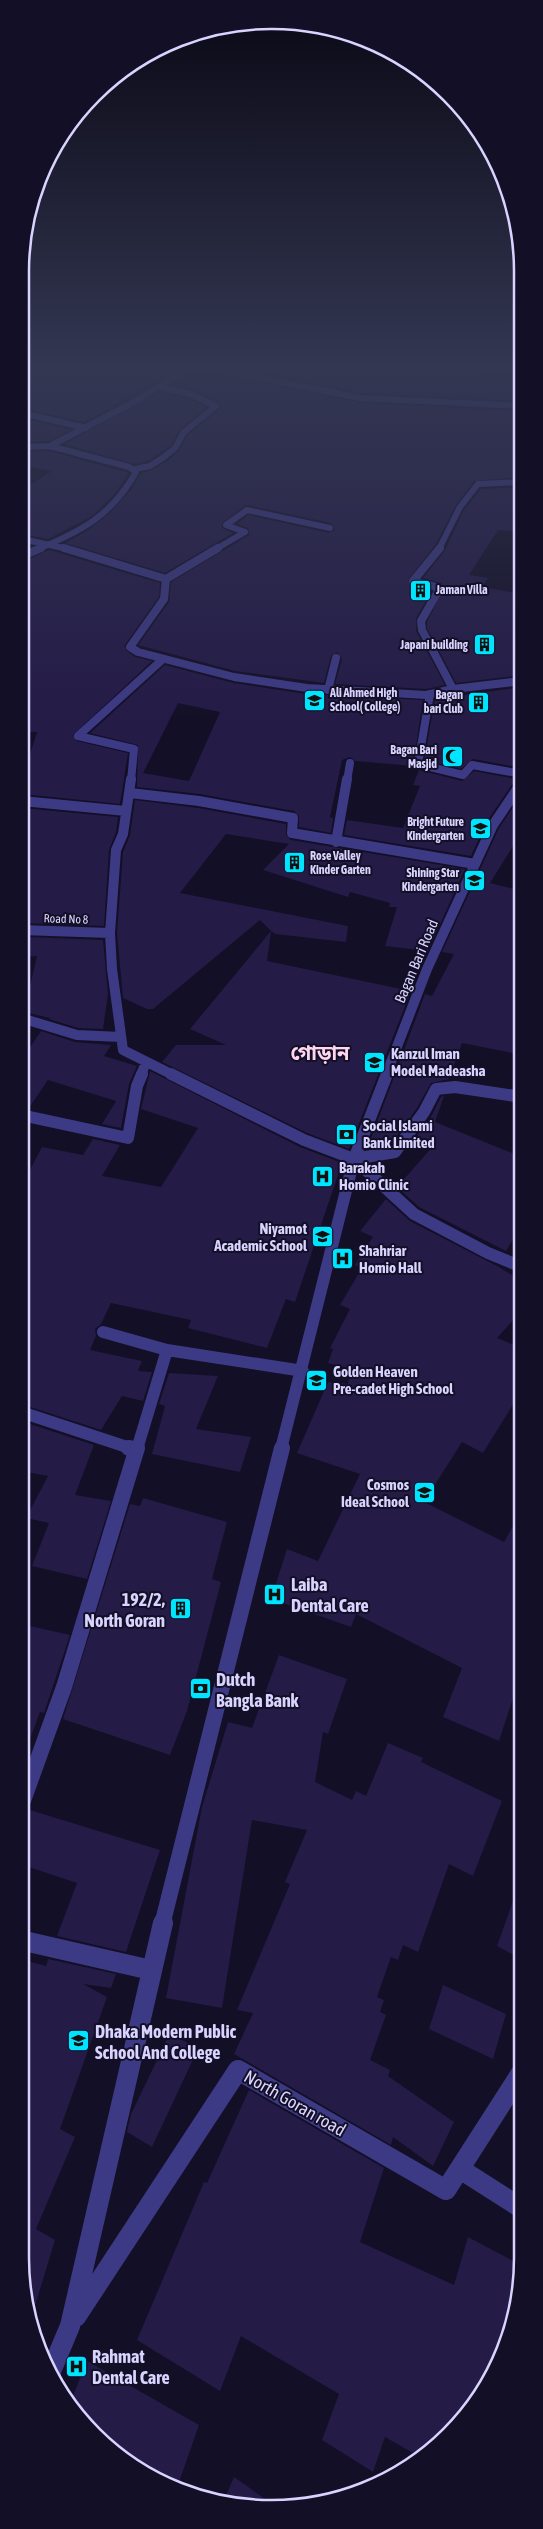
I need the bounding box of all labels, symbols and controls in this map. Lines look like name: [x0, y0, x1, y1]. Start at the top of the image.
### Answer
building icon: Jaman Villa: [408, 578, 432, 602]
place label: Jaman Villa: [435, 583, 488, 597]
building icon: Japani building: [472, 633, 496, 657]
place label: Japani building: [399, 638, 469, 652]
place label: Ali Ahmed High School( College): [329, 686, 400, 714]
school or university icon: Ali Ahmed High School( College): [302, 688, 326, 712]
place label: Bagan bari Club: [424, 688, 463, 716]
building icon: Bagan bari Club: [467, 690, 491, 714]
place label: Bagan Bari Masjid: [390, 743, 437, 771]
mosque icon: Bagan Bari Masjid: [441, 745, 465, 769]
place label: Bright Future Kindergarten: [407, 815, 465, 843]
school or university icon: Bright Future Kindergarten: [468, 817, 492, 841]
place label: Rose Valley Kinder Garten: [310, 849, 371, 877]
building icon: Rose Valley Kinder Garten: [282, 851, 306, 875]
place label: Shining Star Kindergarten: [402, 866, 459, 894]
school or university icon: Shining Star Kindergarten: [463, 868, 487, 892]
street label: Road No 8: [43, 911, 89, 927]
street label: Bagan Bari Road: [391, 917, 441, 1005]
district label: গোড়ান: [291, 1041, 350, 1065]
place label: Kanzul Iman Model Madeasha: [391, 1045, 486, 1079]
school or university icon: Kanzul Iman Model Madeasha: [363, 1050, 387, 1074]
place label: Social Islami Bank Limited: [363, 1117, 435, 1151]
bank icon: Social Islami Bank Limited: [335, 1122, 359, 1146]
place label: Barakah Homio Clinic: [339, 1159, 409, 1193]
hospital icon: Barakah Homio Clinic: [311, 1164, 335, 1188]
place label: Niyamot Academic School: [213, 1220, 308, 1254]
school or university icon: Niyamot Academic School: [311, 1225, 335, 1249]
place label: Shahriar Homio Hall: [359, 1242, 423, 1276]
hospital icon: Shahriar Homio Hall: [331, 1247, 355, 1271]
place label: Golden Heaven Pre-cadet High School: [333, 1363, 454, 1397]
school or university icon: Golden Heaven Pre-cadet High School: [305, 1368, 329, 1392]
place label: Cosmos Ideal School: [341, 1476, 410, 1510]
school or university icon: Cosmos Ideal School: [413, 1481, 437, 1505]
place label: Laiba Dental Care: [291, 1574, 369, 1616]
hospital icon: Laiba Dental Care: [263, 1582, 287, 1606]
place label: 192/2, North Goran: [84, 1589, 165, 1631]
building icon: 192/2, North Goran: [169, 1597, 193, 1621]
place label: Dutch Bangla Bank: [216, 1669, 300, 1711]
bank icon: Dutch Bangla Bank: [188, 1677, 212, 1701]
place label: Dhaka Modern Public School And College: [95, 2021, 237, 2063]
school or university icon: Dhaka Modern Public School And College: [67, 2029, 91, 2053]
street label: North Goran road: [240, 2065, 350, 2141]
place label: Rahmat Dental Care: [92, 2346, 170, 2388]
hospital icon: Rahmat Dental Care: [64, 2354, 88, 2378]

